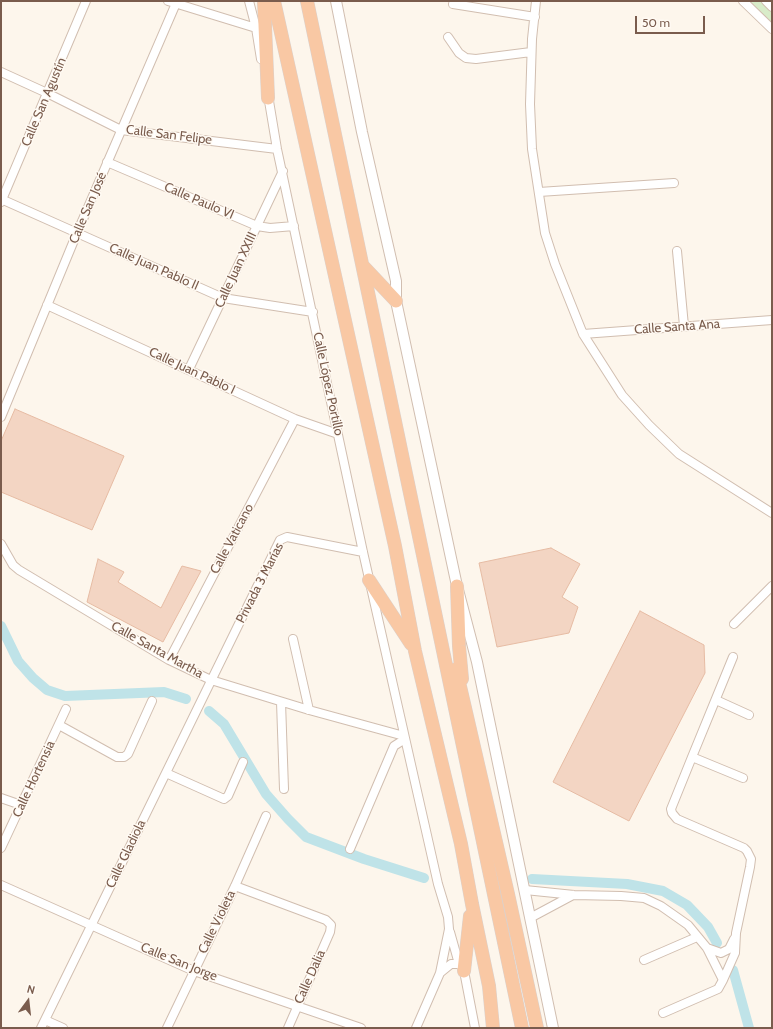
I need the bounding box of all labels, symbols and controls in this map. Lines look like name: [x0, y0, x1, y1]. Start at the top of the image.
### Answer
scale bar: [637, 8, 707, 34]
text: 50 m: [642, 15, 670, 30]
street label: Calle San Agustín: [18, 55, 70, 149]
street label: Calle San Felipe: [125, 122, 213, 148]
street label: Calle San José: [66, 170, 110, 246]
street label: Calle Paulo VI: [162, 179, 236, 223]
street label: Calle Juan XXIII: [212, 230, 260, 310]
street label: Calle Juan Pablo II: [107, 240, 201, 294]
street label: Calle Santa Ana: [634, 316, 720, 338]
street label: Calle López Portillo: [309, 331, 347, 437]
street label: Calle Juan Pablo I: [146, 344, 238, 398]
street label: Calle Vaticano: [207, 501, 257, 577]
street label: Privada 3 Marías: [233, 540, 287, 626]
street label: Calle Santa Martha: [108, 618, 206, 682]
street label: Calle Hortensia: [9, 738, 59, 820]
street label: Calle Gladiola: [103, 817, 149, 891]
street label: Calle Violeta: [195, 888, 239, 956]
street label: Calle San Jorge: [138, 940, 220, 984]
street label: Calle Dalia: [291, 948, 329, 1006]
north arrow: [8, 981, 48, 1021]
text: N: [26, 982, 37, 997]

